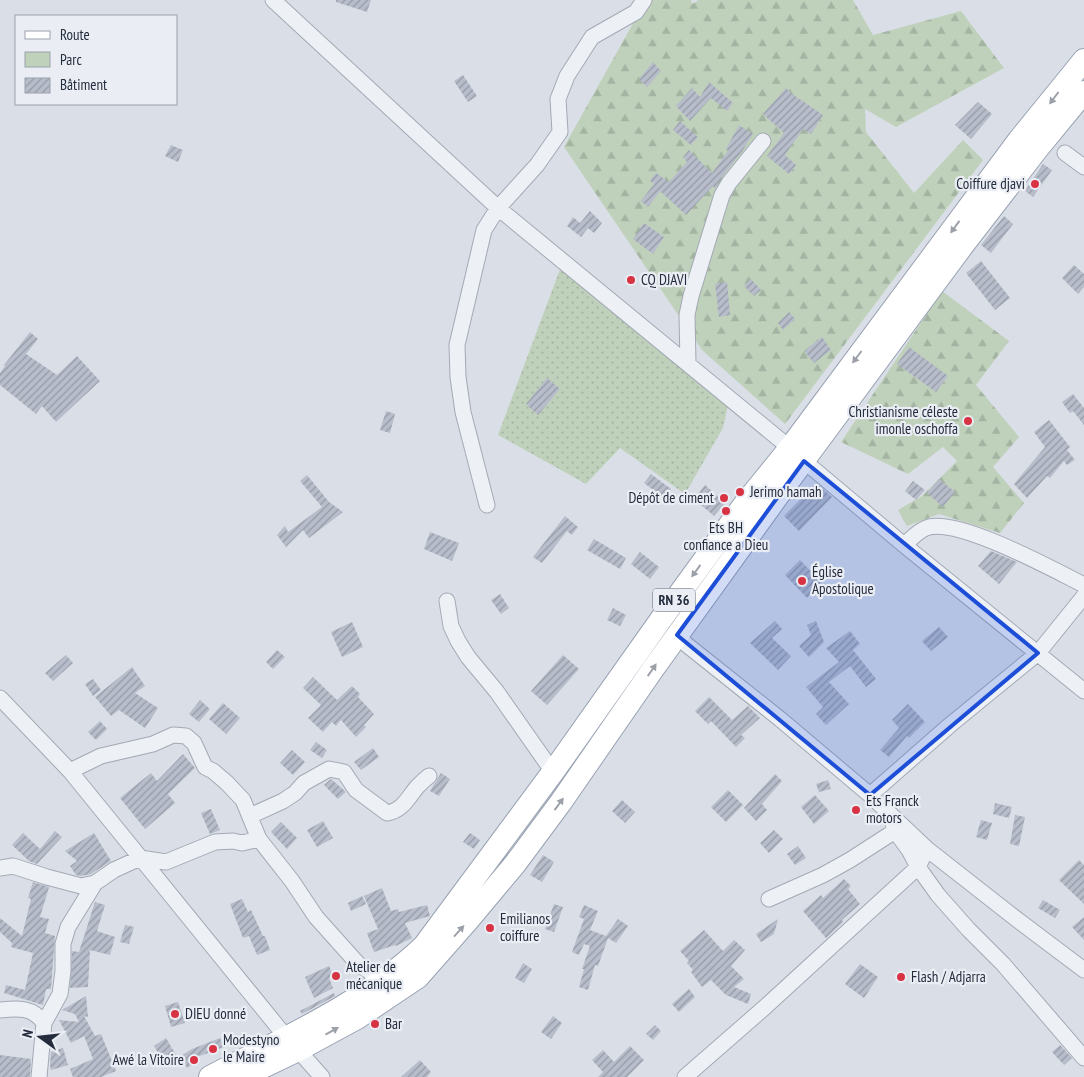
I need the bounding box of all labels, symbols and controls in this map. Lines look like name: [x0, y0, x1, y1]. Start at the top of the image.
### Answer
legend: [15, 15, 178, 105]
text: Route: [60, 25, 90, 44]
text: Parc: [60, 50, 82, 69]
text: Bâtiment: [60, 75, 107, 94]
one-way arrow: [1048, 91, 1059, 104]
place label: Coiffure djavi: [956, 174, 1025, 193]
marker: Coiffure djavi: [1029, 178, 1041, 190]
one-way arrow: [949, 220, 960, 233]
place label: CQ DJAVI: [641, 270, 687, 289]
marker: CQ DJAVI: [625, 274, 637, 286]
one-way arrow: [852, 350, 863, 363]
place label: Christianisme céleste imonle oschoffa: [848, 402, 958, 438]
marker: Christianisme céleste imonle oschoffa: [962, 415, 974, 427]
place label: Jerimo hamah: [749, 482, 822, 501]
marker: Jerimo hamah: [734, 486, 746, 498]
place label: Dépôt de ciment: [628, 488, 714, 507]
marker: Dépôt de ciment: [718, 492, 730, 504]
marker: Ets BH confiance a Dieu: [720, 505, 732, 517]
place label: Ets BH confiance a Dieu: [684, 518, 768, 554]
place label: Église Apostolique: [812, 562, 874, 598]
one-way arrow: [692, 564, 702, 577]
marker: Église Apostolique: [796, 575, 808, 587]
road number: RN 36: [653, 588, 695, 612]
one-way arrow: [647, 664, 657, 677]
place label: Ets Franck motors: [866, 791, 919, 827]
one-way arrow: [554, 798, 565, 811]
marker: Ets Franck motors: [850, 804, 862, 816]
place label: Emilianos coiffure: [500, 909, 550, 945]
marker: Emilianos coiffure: [484, 922, 496, 934]
one-way arrow: [453, 925, 464, 938]
place label: Atelier de mécanique: [346, 957, 402, 993]
place label: Flash / Adjarra: [911, 967, 986, 986]
marker: Atelier de mécanique: [330, 970, 342, 982]
marker: Flash / Adjarra: [895, 971, 907, 983]
place label: DIEU donné: [185, 1004, 246, 1023]
marker: DIEU donné: [169, 1008, 181, 1020]
north arrow: [15, 1012, 65, 1062]
place label: Bar: [385, 1014, 403, 1033]
marker: Bar: [369, 1018, 381, 1030]
one-way arrow: [325, 1027, 340, 1035]
text: N: [18, 1028, 37, 1040]
place label: Modestyno le Maire: [223, 1030, 280, 1066]
marker: Modestyno le Maire: [207, 1043, 219, 1055]
place label: Awé la Vitoire: [113, 1050, 184, 1069]
marker: Awé la Vitoire: [188, 1054, 200, 1066]

